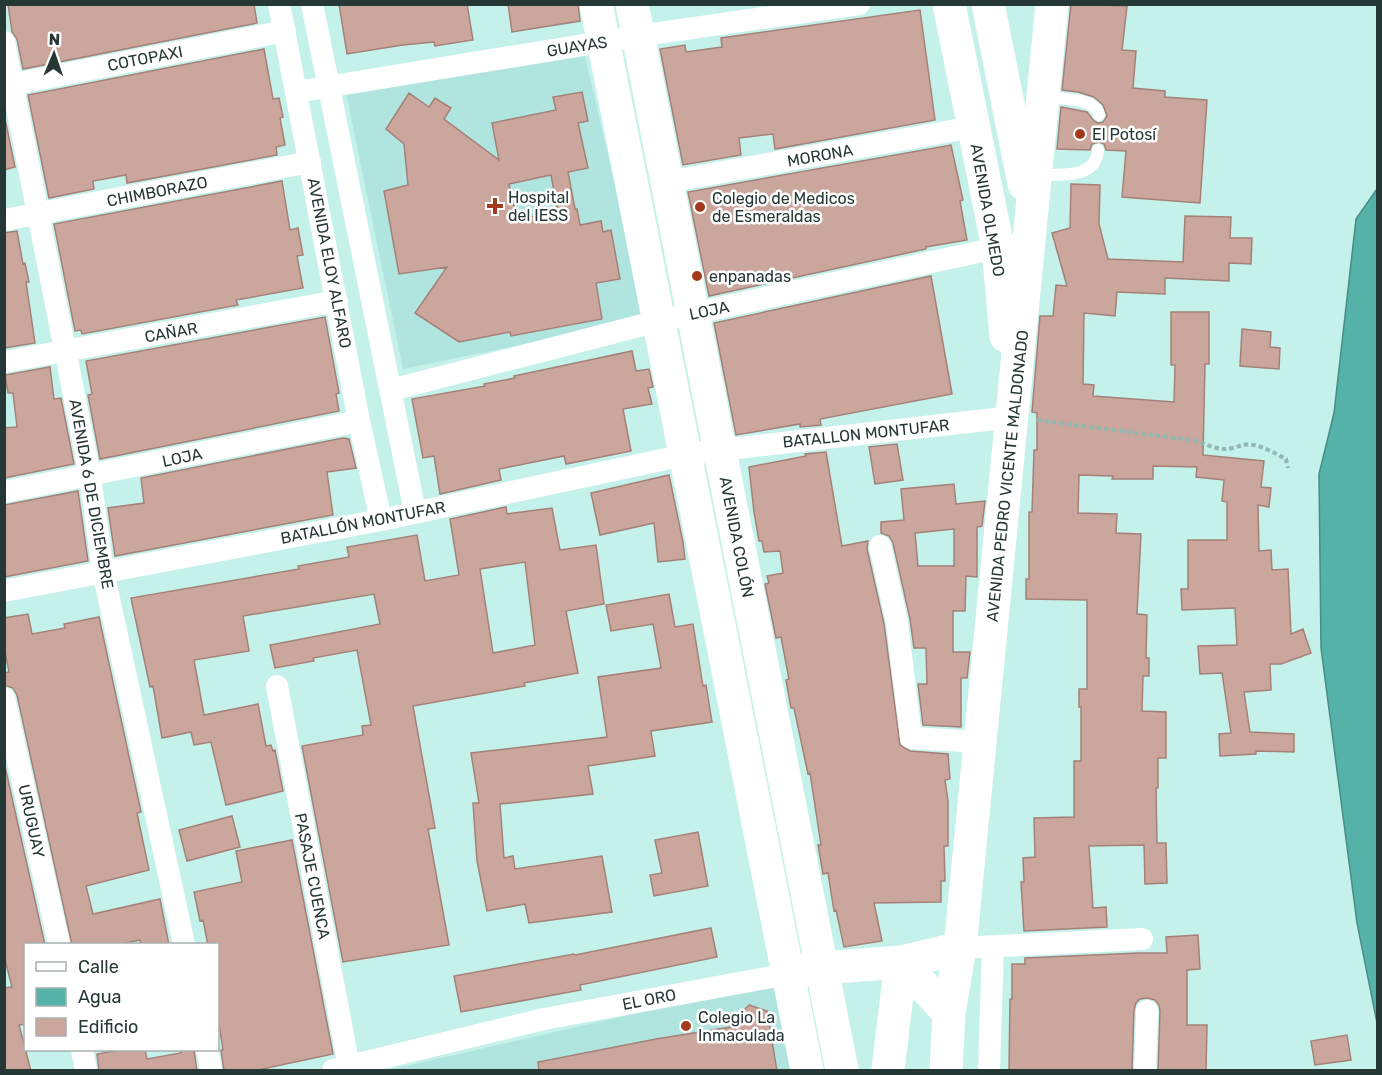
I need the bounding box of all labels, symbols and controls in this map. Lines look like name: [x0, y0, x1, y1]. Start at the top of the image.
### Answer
north arrow: [24, 24, 84, 84]
text: N: [48, 30, 61, 49]
street label: GUAYAS: [545, 32, 609, 61]
street label: COTOPAXI: [106, 42, 184, 75]
place label: El Potosí: [1092, 125, 1157, 144]
marker: El Potosí: [1073, 127, 1087, 141]
street label: MORONA: [786, 140, 855, 171]
street label: AVENIDA OLMEDO: [966, 142, 1009, 278]
street label: CHIMBORAZO: [105, 172, 209, 211]
street label: AVENIDA ELOY ALFARO: [304, 176, 355, 350]
place label: Hospital del IESS: [508, 188, 569, 225]
place label: Colegio de Medicos de Esmeraldas: [712, 189, 855, 226]
marker: Hospital del IESS: [486, 197, 504, 215]
marker: Colegio de Medicos de Esmeraldas: [693, 200, 707, 214]
place label: enpanadas: [709, 267, 791, 286]
marker: enpanadas: [690, 269, 704, 283]
street label: LOJA: [687, 297, 731, 324]
street label: CAÑAR: [143, 318, 199, 347]
street label: AVENIDA PEDRO VICENTE MALDONADO: [983, 329, 1032, 623]
street label: AVENIDA 6 DE DICIEMBRE: [65, 398, 118, 591]
street label: BATALLON MONTUFAR: [782, 415, 950, 452]
street label: LOJA: [160, 444, 204, 471]
street label: AVENIDA COLÓN: [715, 475, 759, 599]
street label: BATALLÓN MONTUFAR: [279, 496, 447, 548]
street label: URUGUAY: [14, 783, 49, 860]
street label: PASAJE CUENCA: [291, 811, 334, 941]
legend: [24, 943, 219, 1051]
text: Calle: [78, 956, 119, 978]
street label: EL ORO: [621, 985, 678, 1014]
text: Agua: [78, 986, 121, 1008]
place label: Colegio La Inmaculada: [698, 1008, 785, 1045]
text: Edificio: [78, 1016, 138, 1038]
marker: Colegio La Inmaculada: [679, 1019, 693, 1033]

